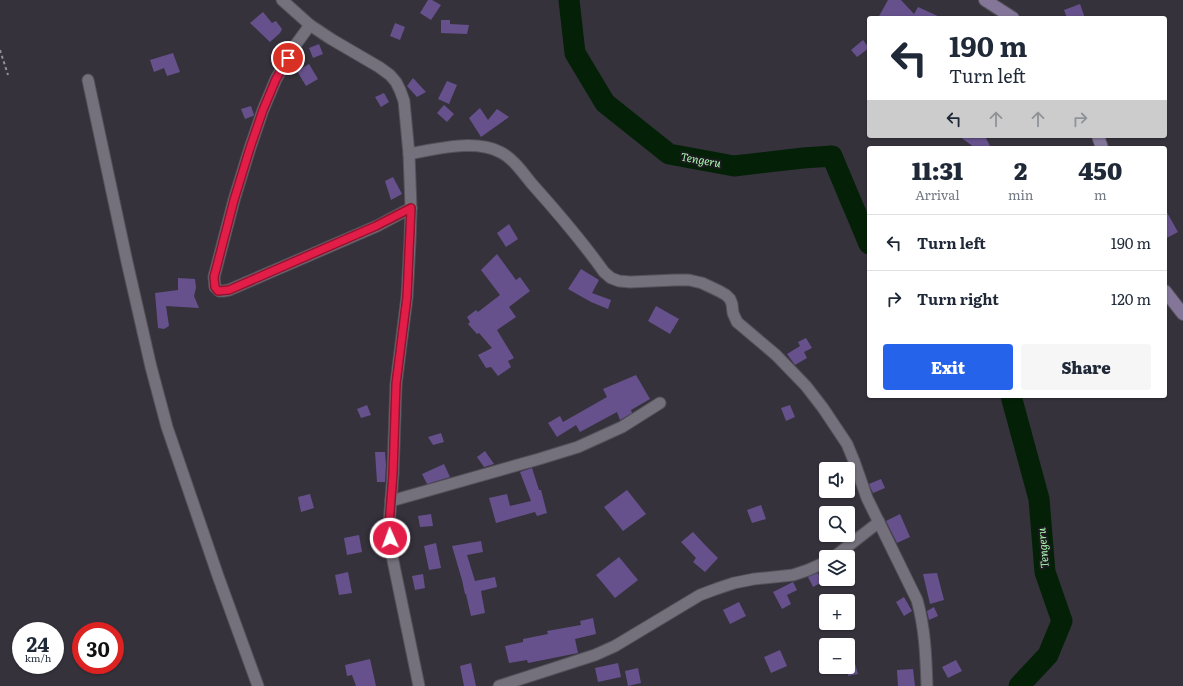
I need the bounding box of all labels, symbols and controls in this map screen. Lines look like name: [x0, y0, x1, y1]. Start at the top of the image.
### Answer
text: 190 m: [949, 24, 1027, 66]
icon: left: [883, 32, 935, 84]
pin: [271, 41, 305, 75]
icon: arrive: [277, 47, 299, 69]
text: Turn left: [949, 62, 1026, 89]
icon: left: [943, 108, 965, 130]
icon: ahead: [985, 108, 1007, 130]
icon: ahead: [1027, 108, 1049, 130]
icon: right: [1069, 108, 1091, 130]
water label: Tengeru: [680, 148, 723, 170]
text: 11:31: [912, 152, 963, 187]
text: 2: [1014, 152, 1027, 187]
text: 450: [1078, 152, 1122, 187]
text: Arrival: [915, 185, 960, 204]
text: min: [1008, 185, 1033, 204]
text: m: [1094, 185, 1107, 204]
text: Turn left: [917, 231, 986, 254]
text: 190 m: [1111, 231, 1151, 254]
icon: left: [883, 232, 905, 254]
text: Turn right: [917, 287, 999, 310]
text: 120 m: [1111, 287, 1151, 310]
icon: right: [883, 288, 905, 310]
button: Exit: [883, 344, 1013, 390]
button: Share: [1021, 344, 1151, 390]
map controls: [819, 462, 855, 674]
button: sound: [819, 462, 855, 498]
button: search: [819, 506, 855, 542]
position arrow: [369, 517, 411, 559]
water label: Tengeru: [1032, 527, 1052, 569]
button: layers: [819, 550, 855, 586]
button: +: [819, 594, 855, 630]
speed limit sign: 30: [72, 622, 124, 674]
text: 24: [27, 628, 49, 658]
button: −: [819, 638, 855, 674]
text: km/h: [25, 650, 51, 665]

